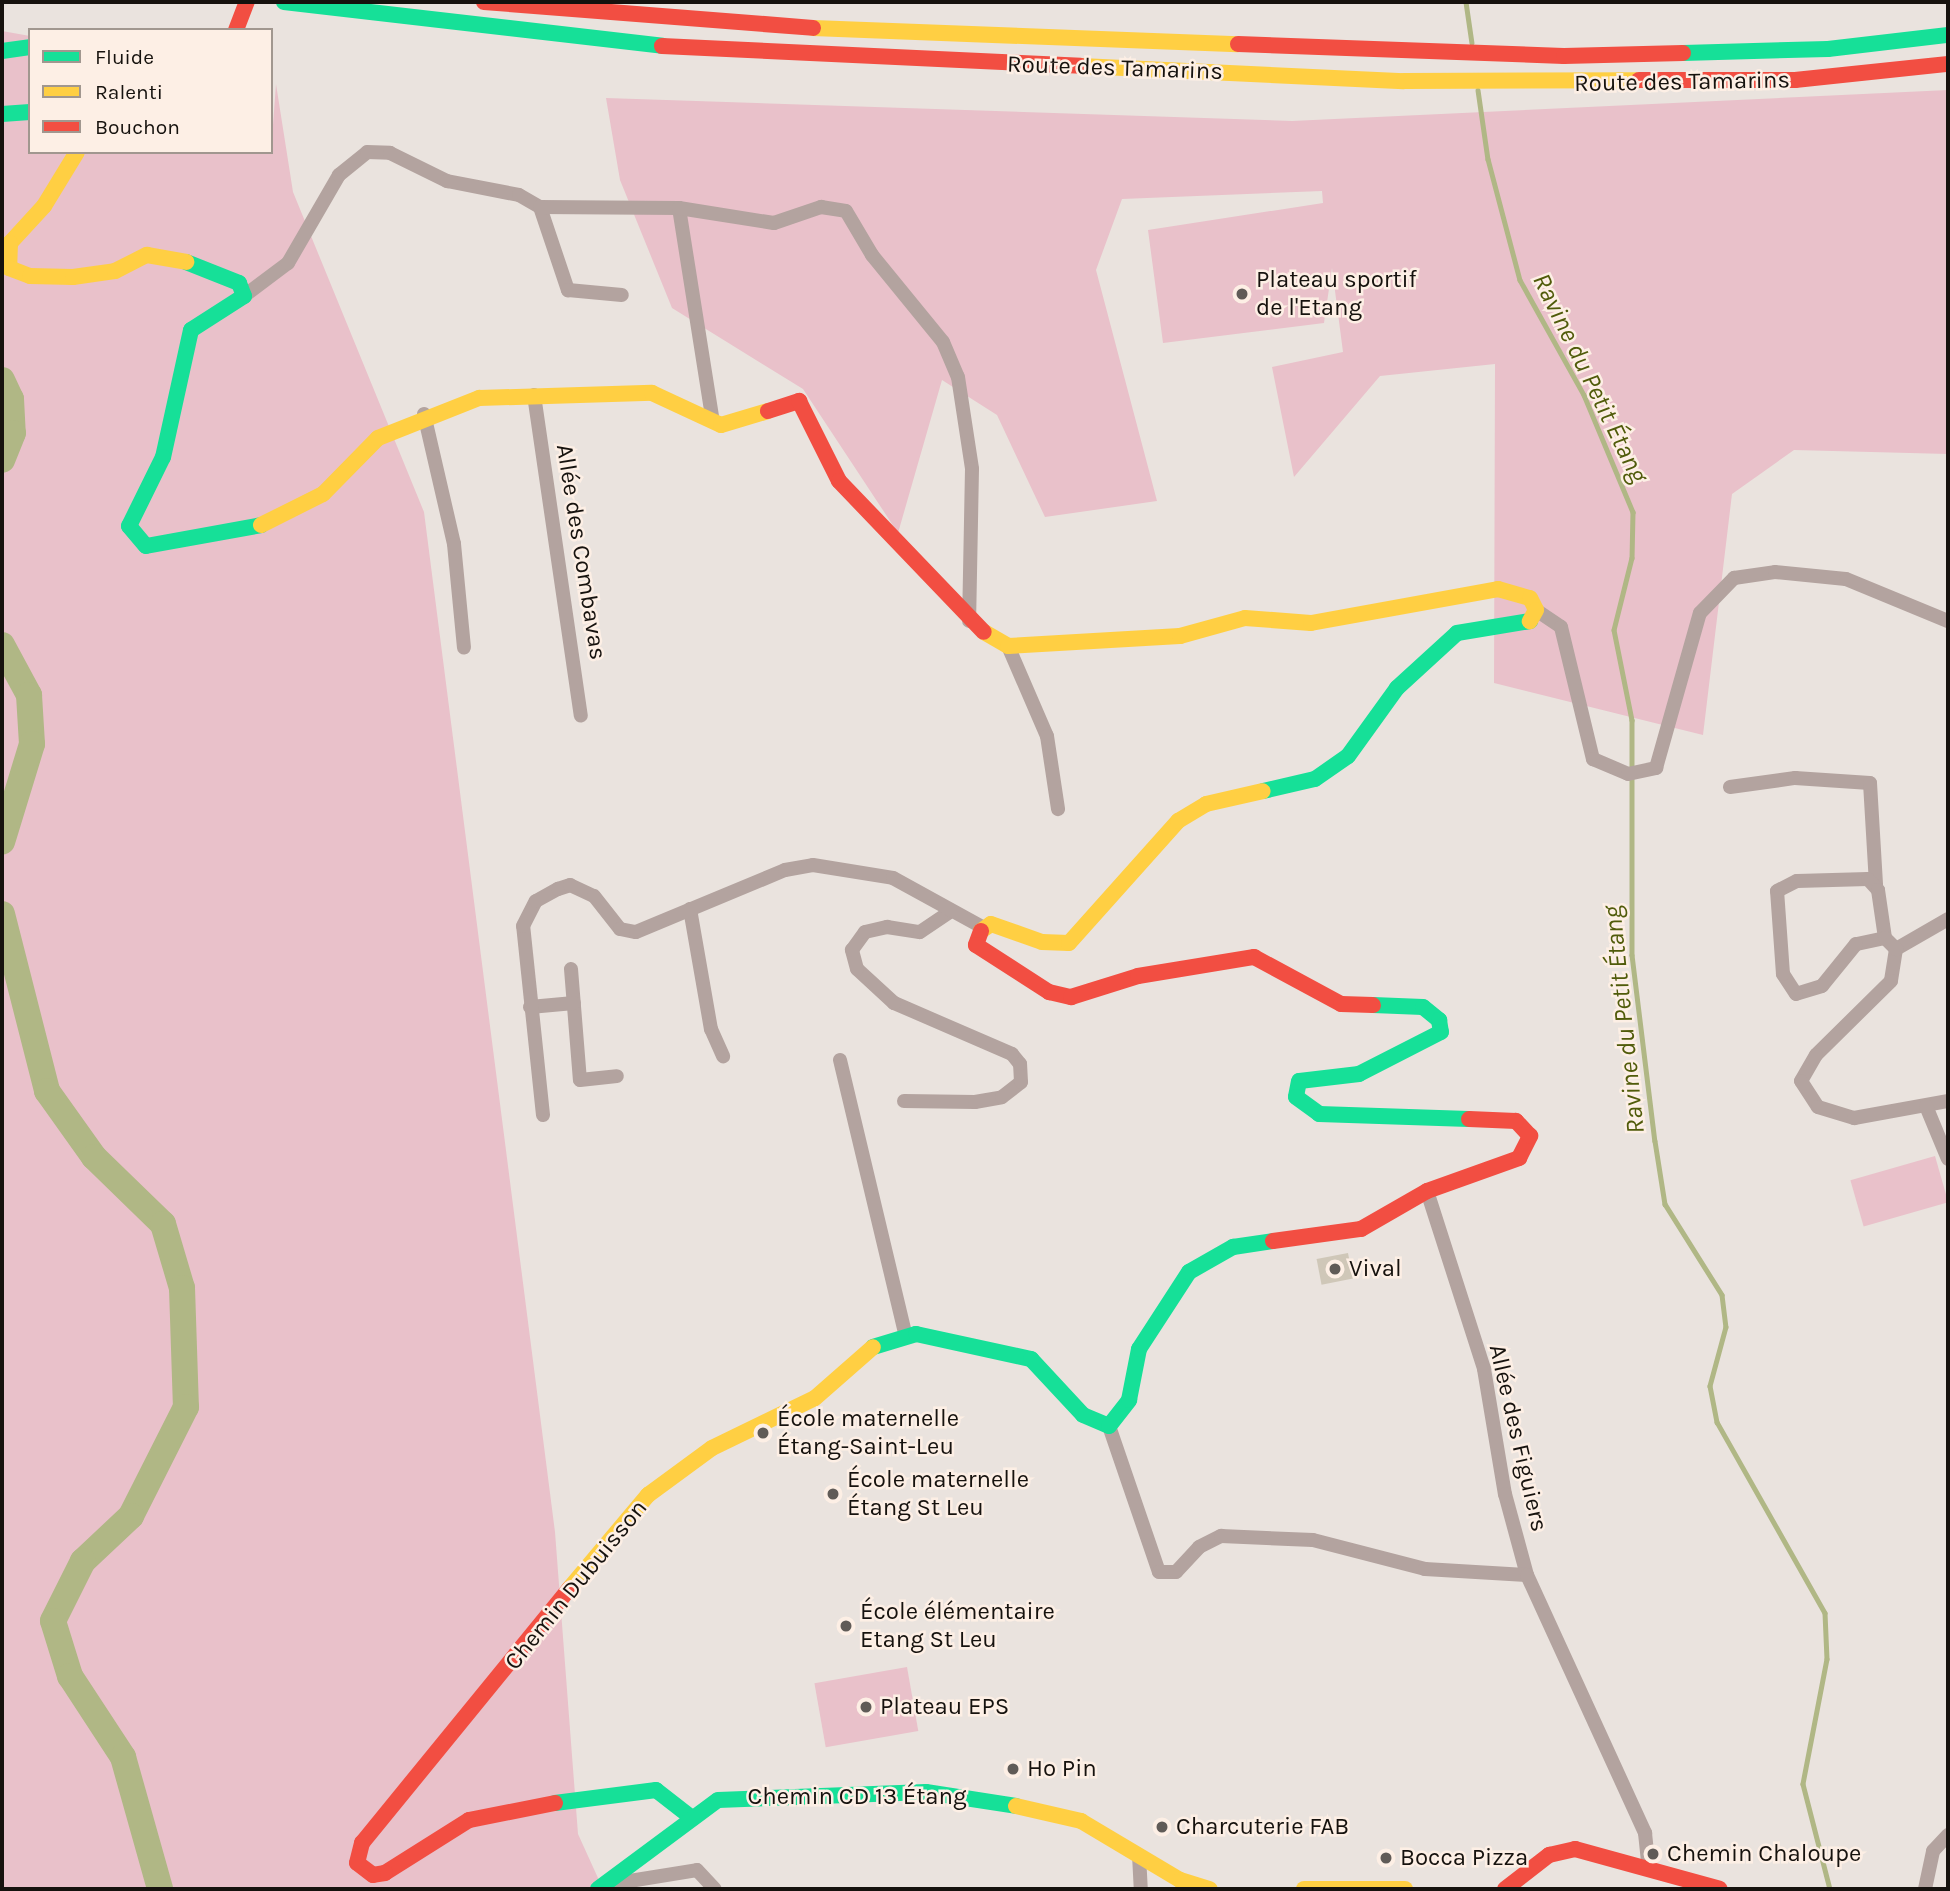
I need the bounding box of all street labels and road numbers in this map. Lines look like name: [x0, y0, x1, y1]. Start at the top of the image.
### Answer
street label: Route des Tamarins: [1007, 50, 1223, 86]
street label: Route des Tamarins: [1574, 66, 1790, 98]
street label: Allée des Combavas: [550, 442, 612, 662]
street label: Allée des Figuiers: [1482, 1342, 1554, 1534]
street label: Chemin Dubuisson: [499, 1494, 653, 1676]
street label: Chemin CD 13 Étang: [747, 1783, 967, 1811]

